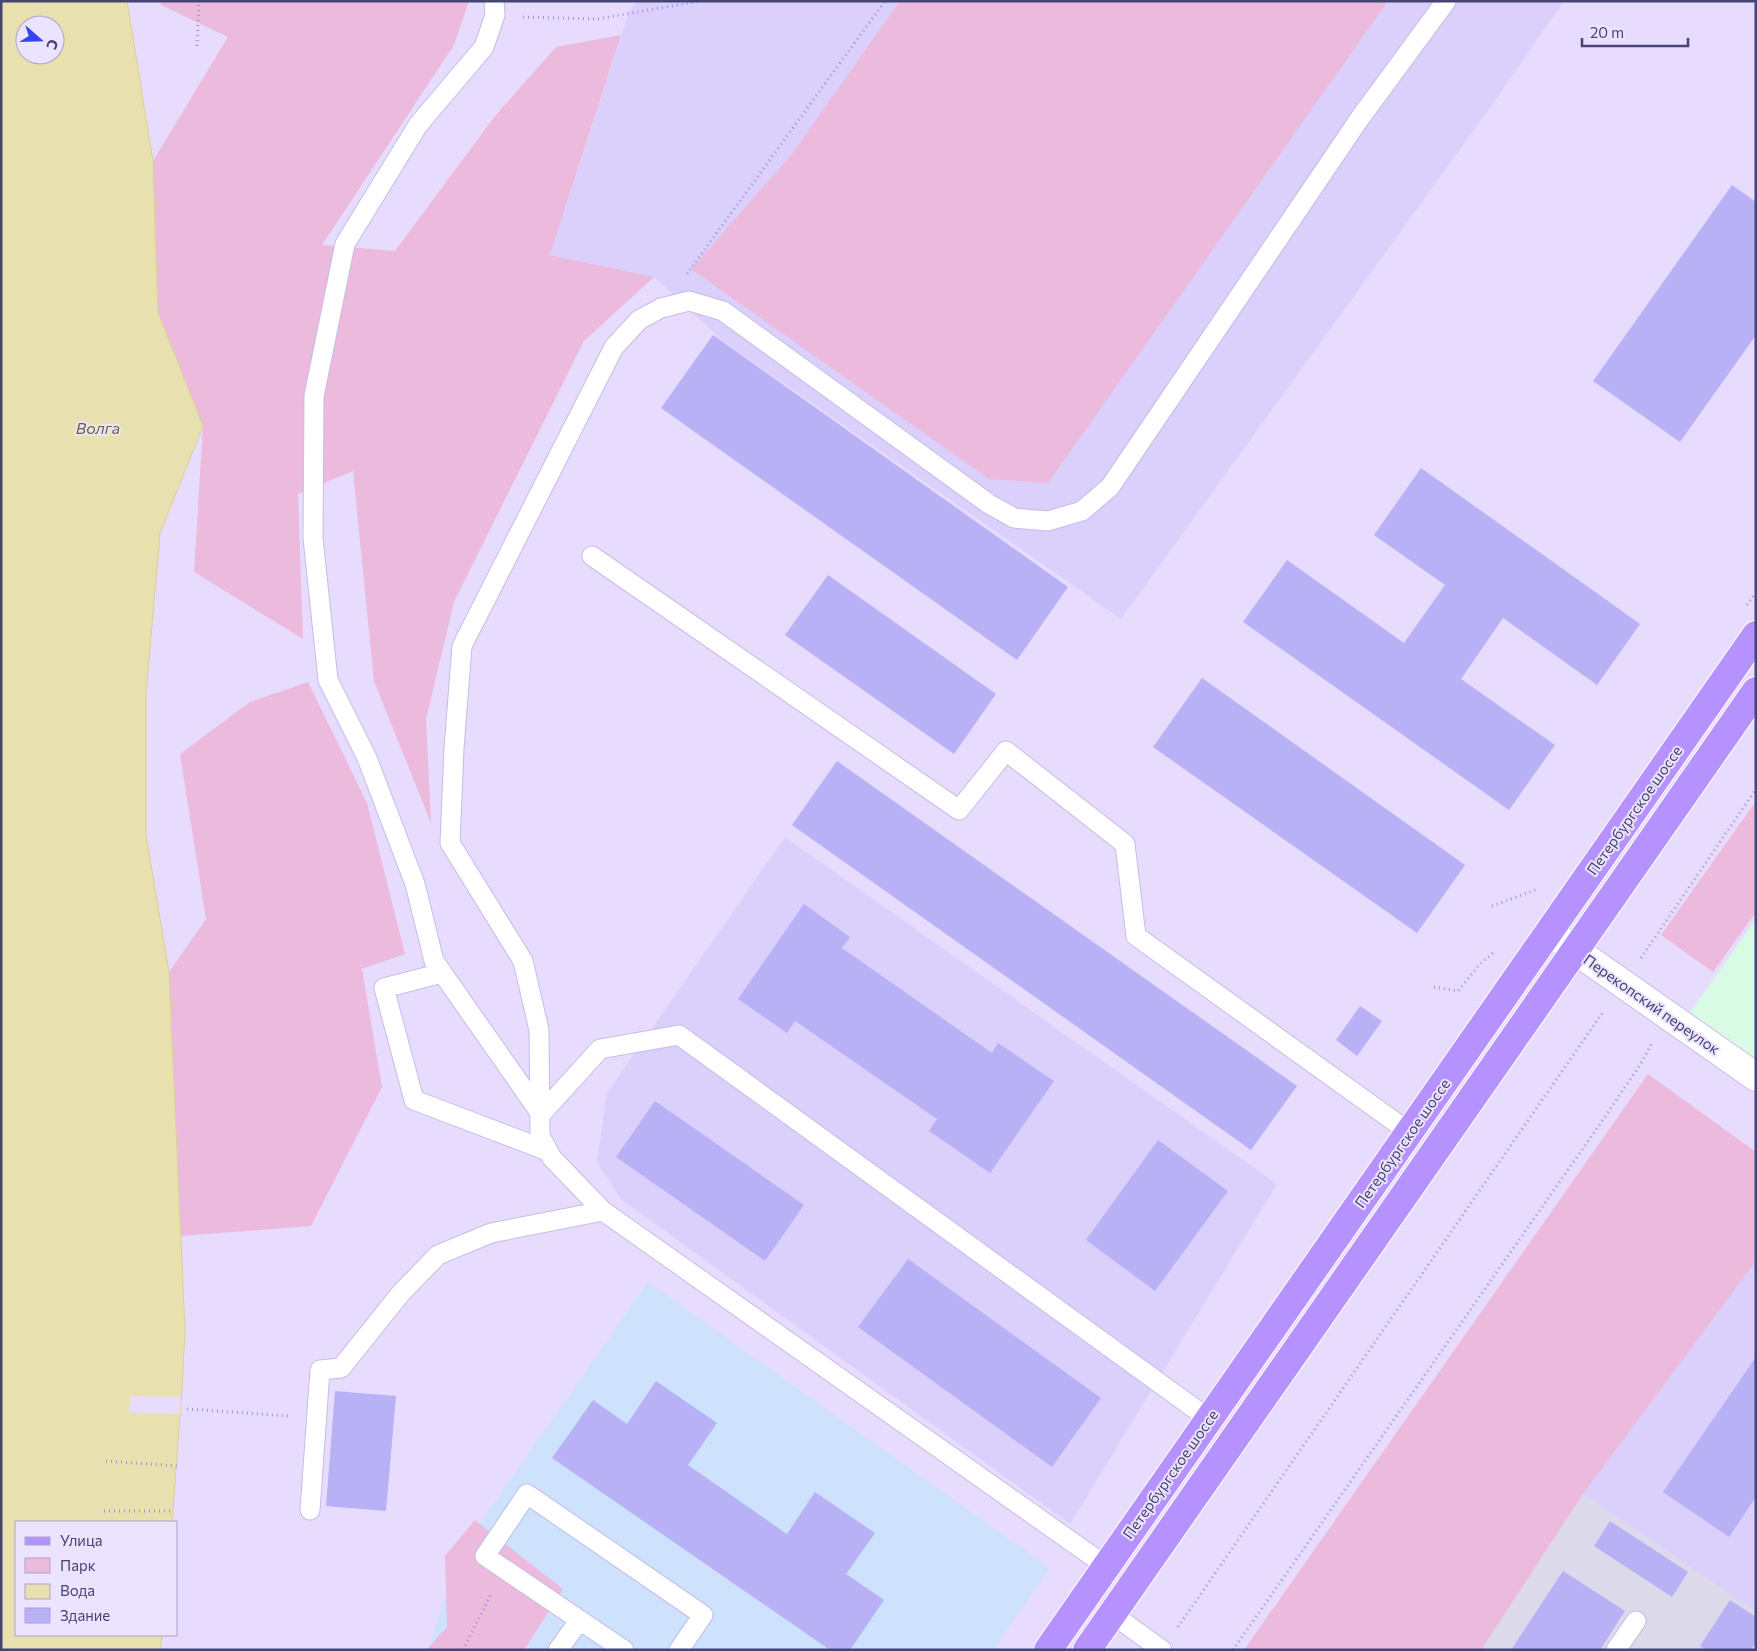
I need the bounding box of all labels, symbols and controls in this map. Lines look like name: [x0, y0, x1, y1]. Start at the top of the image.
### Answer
north arrow: [15, 15, 65, 65]
scale bar: [1582, 15, 1688, 47]
text: 20 m: [1590, 23, 1624, 41]
text: С: [43, 37, 62, 52]
water label: Волга: [76, 418, 120, 437]
street label: Петербургское шоссе: [1583, 742, 1685, 878]
street label: Перекопский переулок: [1580, 950, 1724, 1058]
street label: Петербургское шоссе: [1351, 1075, 1453, 1211]
street label: Петербургское шоссе: [1119, 1406, 1221, 1542]
legend: [15, 1521, 178, 1636]
text: Улица: [60, 1531, 102, 1549]
text: Парк: [60, 1556, 96, 1574]
text: Вода: [60, 1581, 95, 1599]
text: Здание: [60, 1606, 110, 1624]

